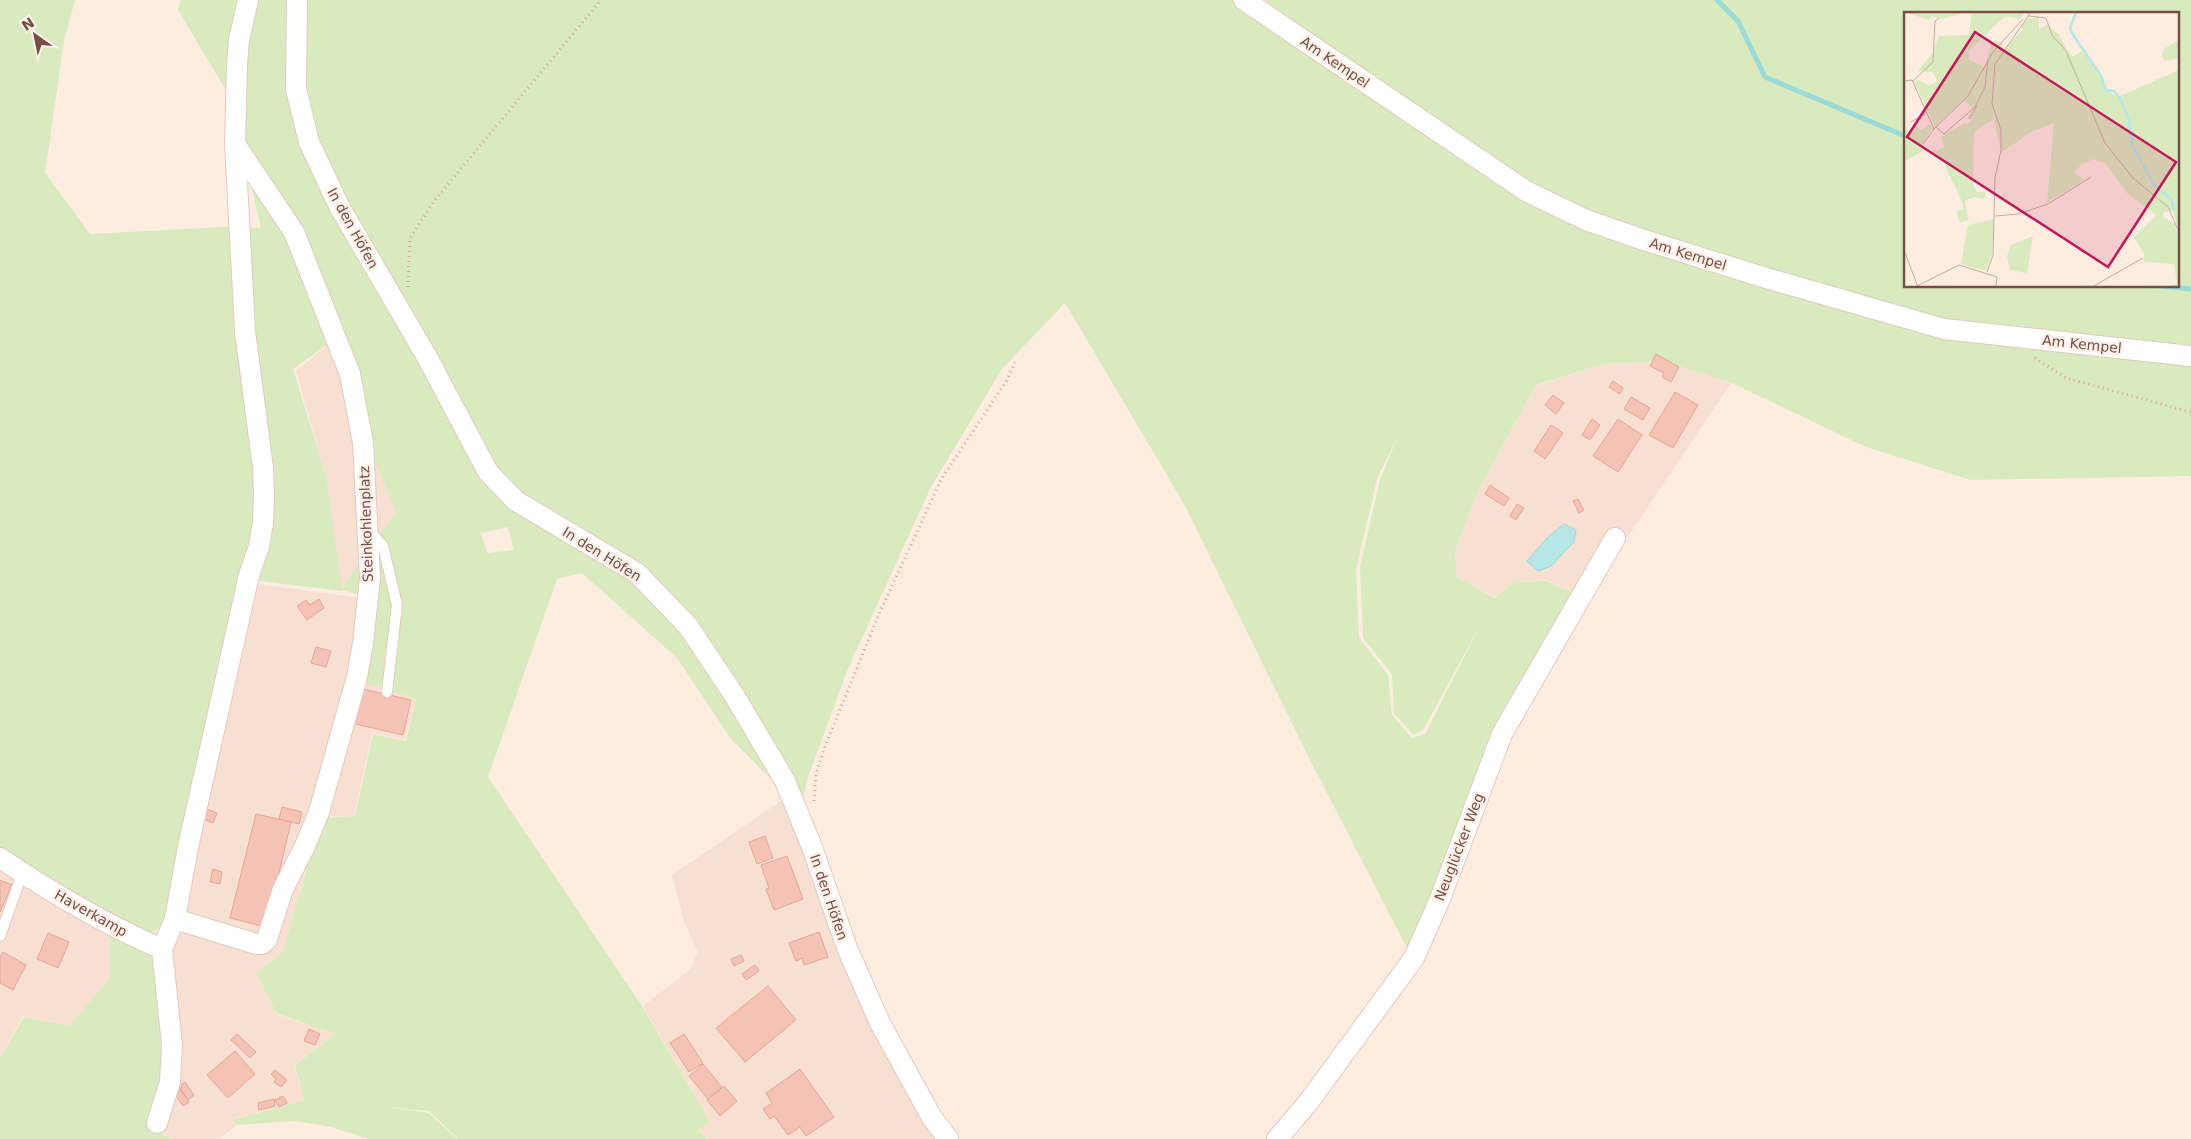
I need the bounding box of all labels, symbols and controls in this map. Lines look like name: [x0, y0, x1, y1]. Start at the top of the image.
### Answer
north arrow: [10, 10, 60, 60]
inset map: [1904, 12, 2178, 288]
text: N: [19, 14, 37, 34]
street label: Am Kempel: [1297, 33, 1373, 91]
street label: In den Höfen: [324, 185, 382, 271]
street label: Am Kempel: [1648, 235, 1728, 273]
street label: Am Kempel: [2041, 332, 2123, 356]
street label: Steinkohlenplatz: [356, 466, 376, 582]
street label: In den Höfen: [560, 523, 644, 585]
street label: Neuglücker Weg: [1431, 791, 1487, 903]
street label: In den Höfen: [807, 852, 851, 942]
street label: Haverkamp: [52, 886, 130, 940]

